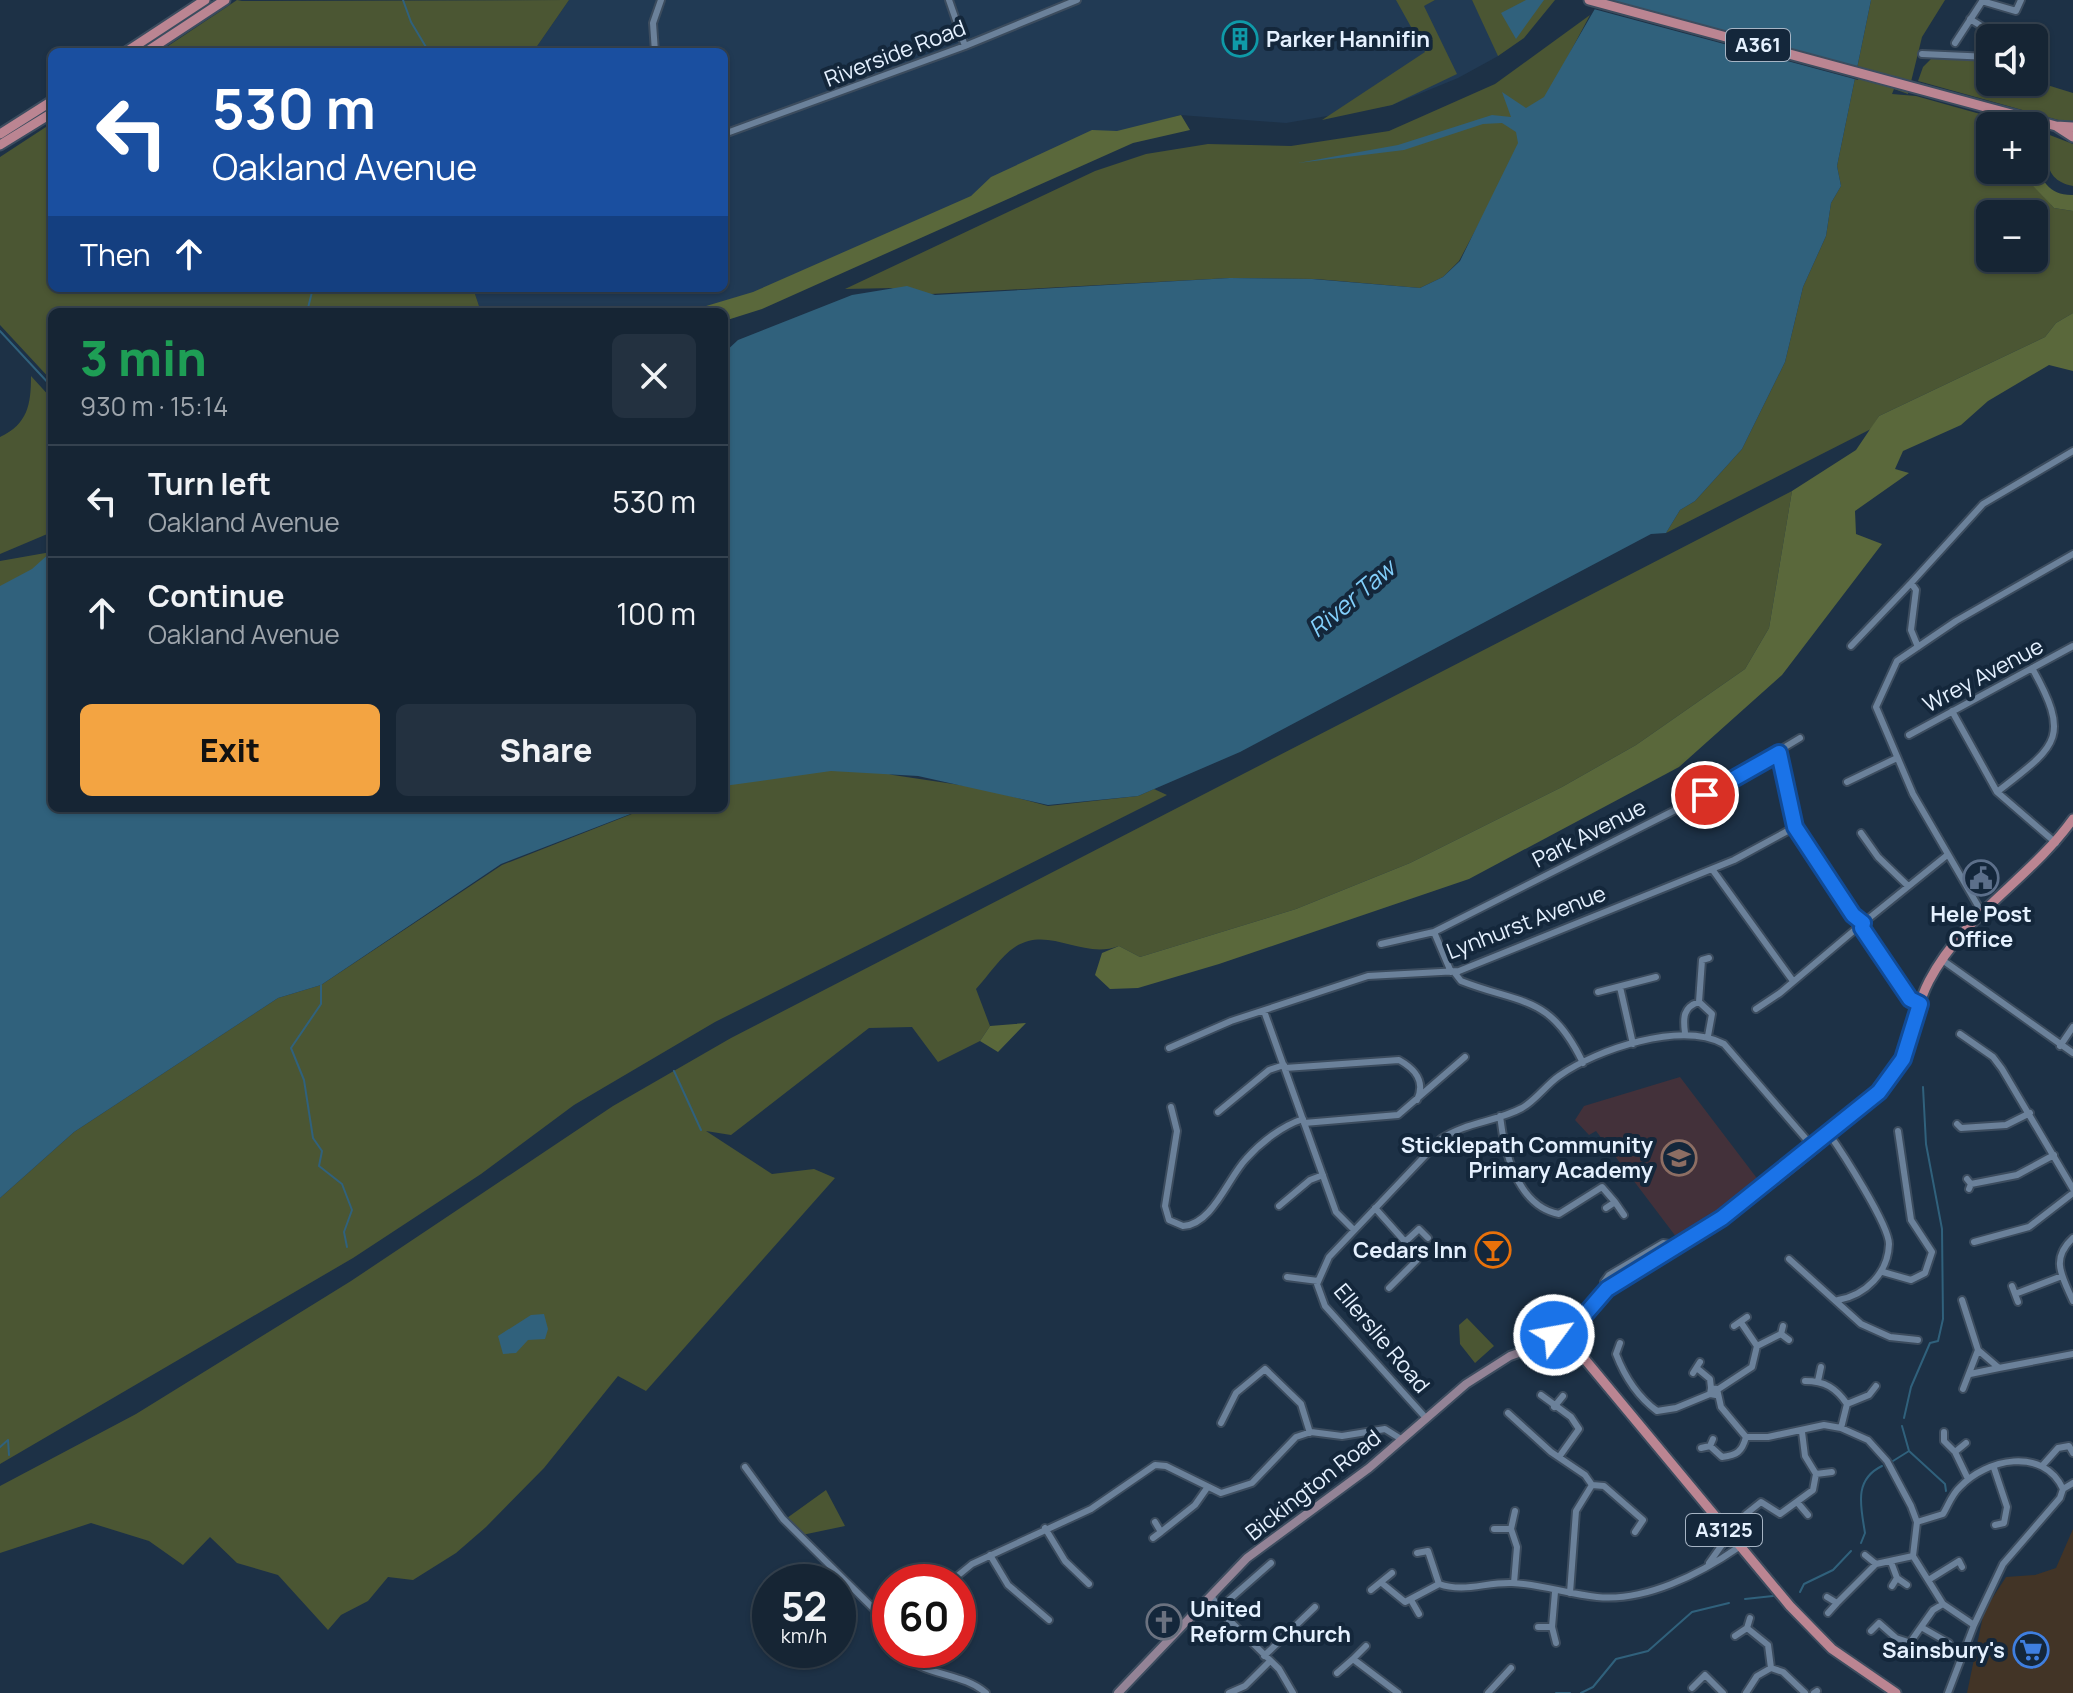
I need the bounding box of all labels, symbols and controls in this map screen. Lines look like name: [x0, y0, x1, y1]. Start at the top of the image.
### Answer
street label: Riverside Road: [820, 12, 970, 94]
building icon: Parker Hannifin: [1221, 20, 1259, 58]
place label: Parker Hannifin: [1266, 24, 1430, 54]
map controls: [1976, 24, 2048, 272]
button: sound: [1976, 24, 2048, 96]
road number: A361: [1726, 29, 1790, 61]
text: 530 m: [212, 69, 376, 146]
icon: left: [80, 80, 184, 184]
button: +: [1976, 112, 2048, 184]
text: Oakland Avenue: [212, 142, 477, 191]
button: −: [1976, 200, 2048, 272]
icon: ahead: [167, 232, 211, 276]
text: Then: [80, 234, 151, 275]
text: 3 min: [80, 325, 207, 390]
button: close: [612, 334, 696, 418]
text: 930 m · 15:14: [80, 388, 228, 424]
text: Turn left: [148, 463, 271, 504]
icon: left: [80, 479, 124, 523]
text: 530 m: [612, 481, 696, 522]
text: Oakland Avenue: [148, 504, 340, 540]
water label: River Taw: [1301, 550, 1404, 644]
text: Continue: [148, 575, 284, 616]
icon: ahead: [80, 591, 124, 635]
text: 100 m: [616, 593, 696, 634]
text: Oakland Avenue: [148, 616, 340, 652]
street label: Wrey Avenue: [1918, 631, 2049, 719]
button: Exit: [80, 704, 380, 796]
button: Share: [396, 704, 696, 796]
pin: [1671, 761, 1739, 829]
icon: arrive: [1683, 773, 1727, 817]
street label: Park Avenue: [1527, 792, 1651, 874]
public building icon: Hele Post Office: [1962, 859, 2000, 897]
street label: Lynhurst Avenue: [1442, 878, 1610, 966]
place label: Hele Post Office: [1930, 899, 2032, 954]
place label: Sticklepath Community Primary Academy: [1401, 1130, 1654, 1185]
school or university icon: Sticklepath Community Primary Academy: [1660, 1139, 1698, 1177]
bar icon: Cedars Inn: [1474, 1231, 1512, 1269]
place label: Cedars Inn: [1353, 1235, 1467, 1265]
street label: Ellerslie Road: [1327, 1277, 1437, 1399]
position arrow: [1512, 1293, 1596, 1377]
street label: Bickington Road: [1239, 1423, 1387, 1547]
road number: A3125: [1686, 1514, 1762, 1546]
speed limit sign: 60: [872, 1564, 976, 1668]
text: 52: [781, 1578, 827, 1633]
place label: United Reform Church: [1190, 1594, 1351, 1649]
church icon: United Reform Church: [1145, 1603, 1183, 1641]
text: km/h: [781, 1622, 827, 1649]
supermarket icon: Sainsbury's: [2012, 1631, 2050, 1669]
place label: Sainsbury's: [1882, 1635, 2005, 1665]

